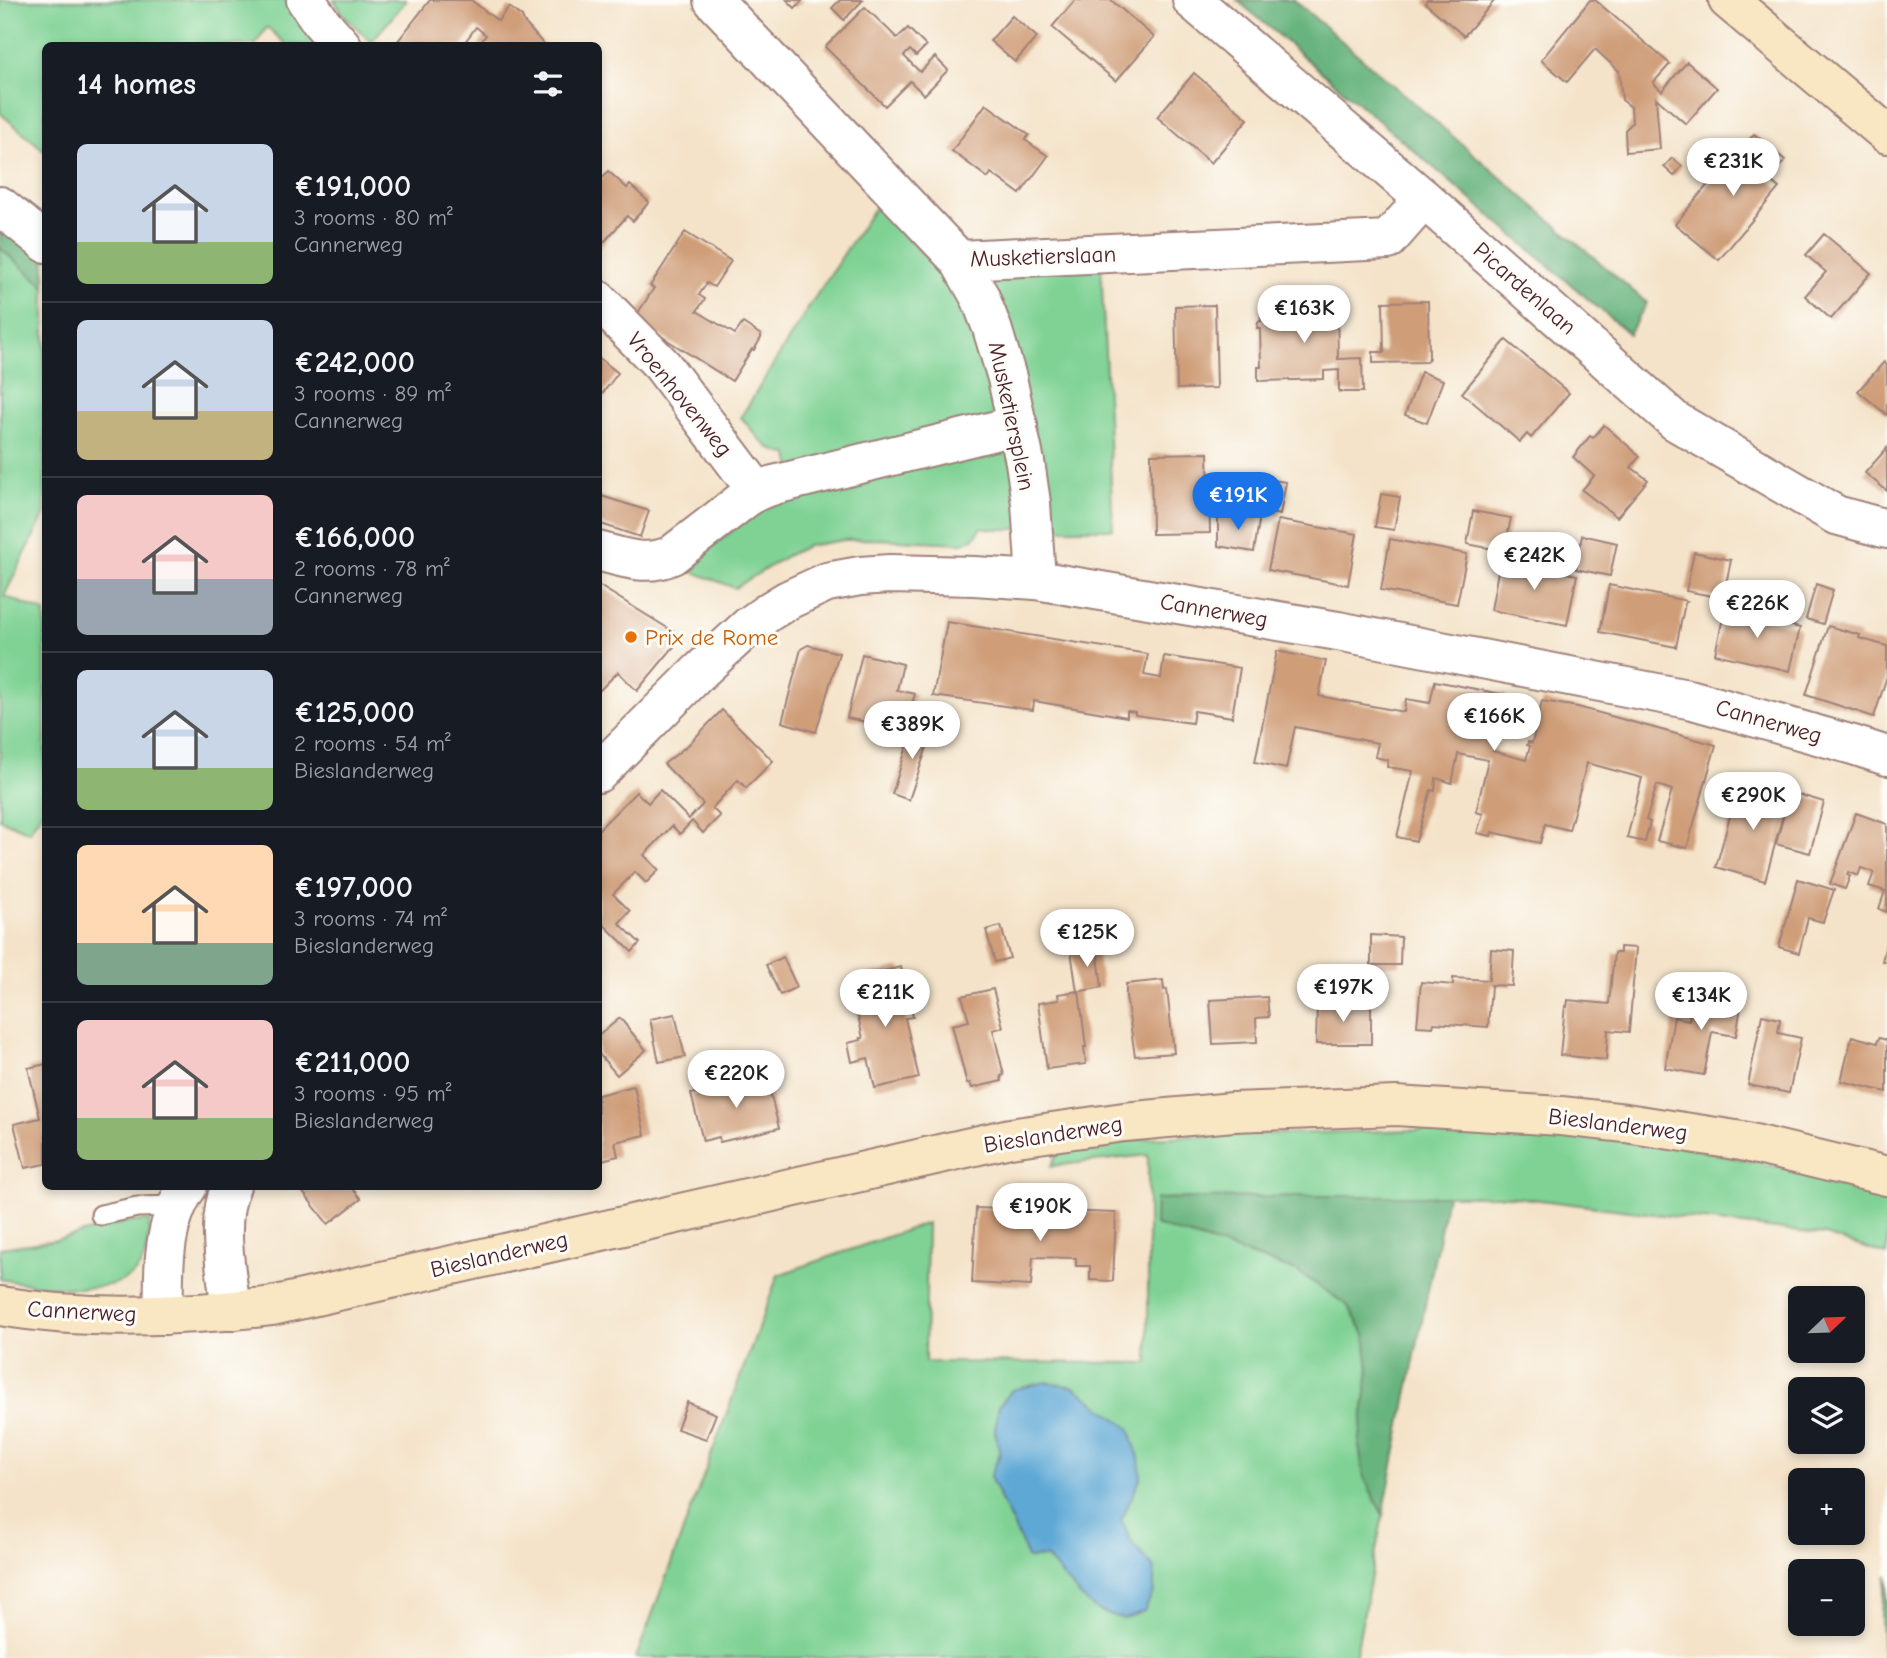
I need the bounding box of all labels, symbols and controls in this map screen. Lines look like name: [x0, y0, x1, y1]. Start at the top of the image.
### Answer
icon: filters: [529, 65, 567, 103]
text: 14 homes: [77, 67, 196, 102]
pin: €231K: [1684, 138, 1782, 198]
text: €231K: [1703, 147, 1763, 174]
text: €191,000: [294, 169, 411, 204]
icon: home: [133, 172, 217, 256]
text: 3 rooms · 80 m²: [294, 204, 453, 231]
text: Cannerweg: [294, 231, 403, 258]
street label: Picardenlaan: [1468, 236, 1582, 340]
street label: Musketierslaan: [969, 240, 1117, 273]
pin: €163K: [1255, 286, 1353, 345]
text: €163K: [1273, 294, 1335, 321]
street label: Vroenhovenweg: [621, 327, 738, 462]
street label: Musketiersplein: [983, 339, 1040, 493]
text: €242,000: [294, 345, 415, 380]
icon: home: [133, 348, 217, 432]
text: 3 rooms · 89 m²: [294, 380, 451, 407]
text: Cannerweg: [294, 407, 403, 434]
pin: €191K: [1189, 472, 1287, 532]
text: €191K: [1209, 481, 1267, 508]
text: €166,000: [294, 520, 415, 555]
icon: home: [133, 523, 217, 607]
pin: €242K: [1485, 532, 1583, 592]
text: €242K: [1503, 541, 1565, 568]
text: 2 rooms · 78 m²: [294, 555, 450, 582]
pin: €226K: [1708, 580, 1806, 640]
text: Cannerweg: [294, 582, 403, 609]
street label: Cannerweg: [1158, 588, 1270, 633]
text: €226K: [1725, 589, 1789, 616]
place label: Prix de Rome: [645, 624, 778, 651]
marker: Prix de Rome: [623, 629, 639, 645]
street label: Cannerweg: [1713, 693, 1825, 749]
pin: €166K: [1445, 694, 1543, 753]
text: €125,000: [294, 695, 415, 730]
icon: home: [133, 698, 217, 782]
pin: €389K: [863, 702, 961, 761]
text: €166K: [1463, 702, 1525, 729]
text: €389K: [880, 710, 944, 737]
text: 2 rooms · 54 m²: [294, 730, 451, 757]
text: Bieslanderweg: [294, 757, 434, 784]
pin: €290K: [1704, 772, 1802, 832]
text: €290K: [1720, 781, 1786, 808]
text: €197,000: [294, 870, 413, 905]
icon: home: [133, 873, 217, 957]
text: 3 rooms · 74 m²: [294, 905, 447, 932]
pin: €125K: [1038, 909, 1136, 969]
text: €125K: [1056, 918, 1118, 945]
text: Bieslanderweg: [294, 932, 434, 959]
pin: €197K: [1294, 964, 1392, 1024]
pin: €211K: [836, 970, 934, 1029]
pin: €134K: [1652, 972, 1750, 1032]
text: €197K: [1313, 973, 1373, 1000]
text: €211K: [856, 978, 914, 1005]
text: €134K: [1671, 981, 1731, 1008]
text: €211,000: [294, 1045, 410, 1080]
icon: home: [133, 1048, 217, 1132]
pin: €220K: [687, 1050, 785, 1110]
text: €220K: [704, 1059, 768, 1086]
text: 3 rooms · 95 m²: [294, 1080, 452, 1107]
street label: Bieslanderweg: [1547, 1103, 1689, 1146]
text: Bieslanderweg: [294, 1107, 434, 1134]
street label: Bieslanderweg: [982, 1110, 1124, 1159]
pin: €190K: [991, 1184, 1089, 1243]
text: €190K: [1008, 1192, 1072, 1219]
street label: Bieslanderweg: [428, 1226, 570, 1283]
north arrow: [1788, 1286, 1866, 1363]
map controls: [1788, 1286, 1865, 1636]
street label: Cannerweg: [27, 1295, 137, 1328]
button: layers: [1788, 1377, 1865, 1454]
button: +: [1788, 1468, 1865, 1545]
button: −: [1788, 1559, 1865, 1636]

